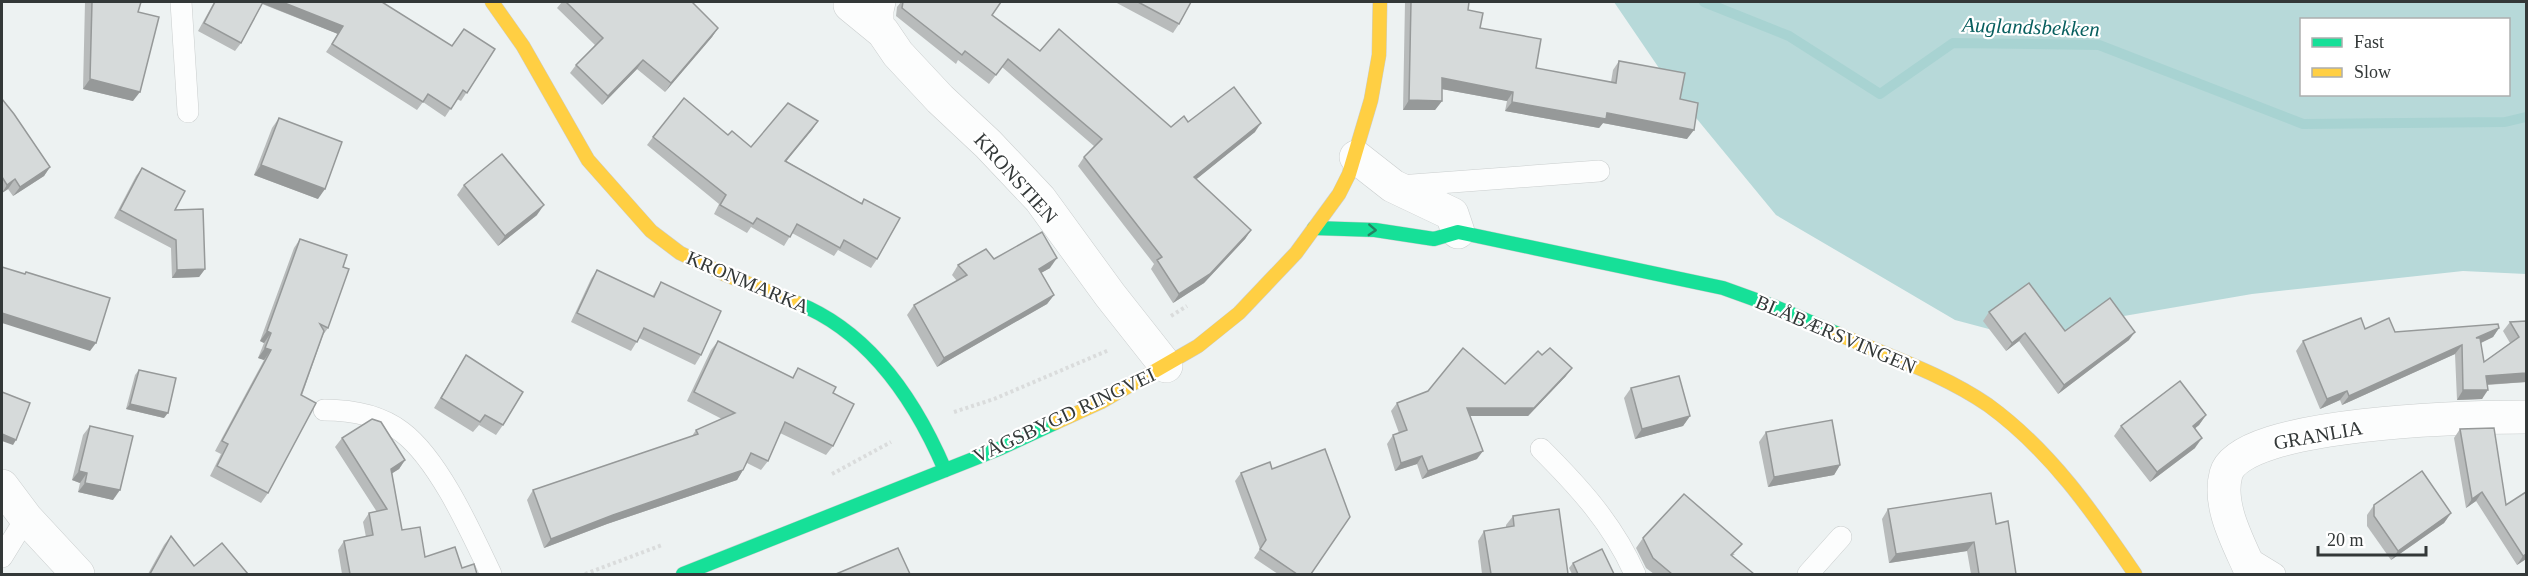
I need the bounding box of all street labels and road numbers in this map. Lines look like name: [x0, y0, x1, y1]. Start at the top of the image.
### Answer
street label: KRONSTIEN: [970, 129, 1062, 227]
street label: KRONMARKA: [683, 246, 813, 318]
street label: BLÅBÆRSVINGEN: [1752, 290, 1920, 378]
street label: VÅGSBYGD RINGVEI: [969, 363, 1159, 467]
street label: GRANLIA: [2272, 416, 2365, 454]

